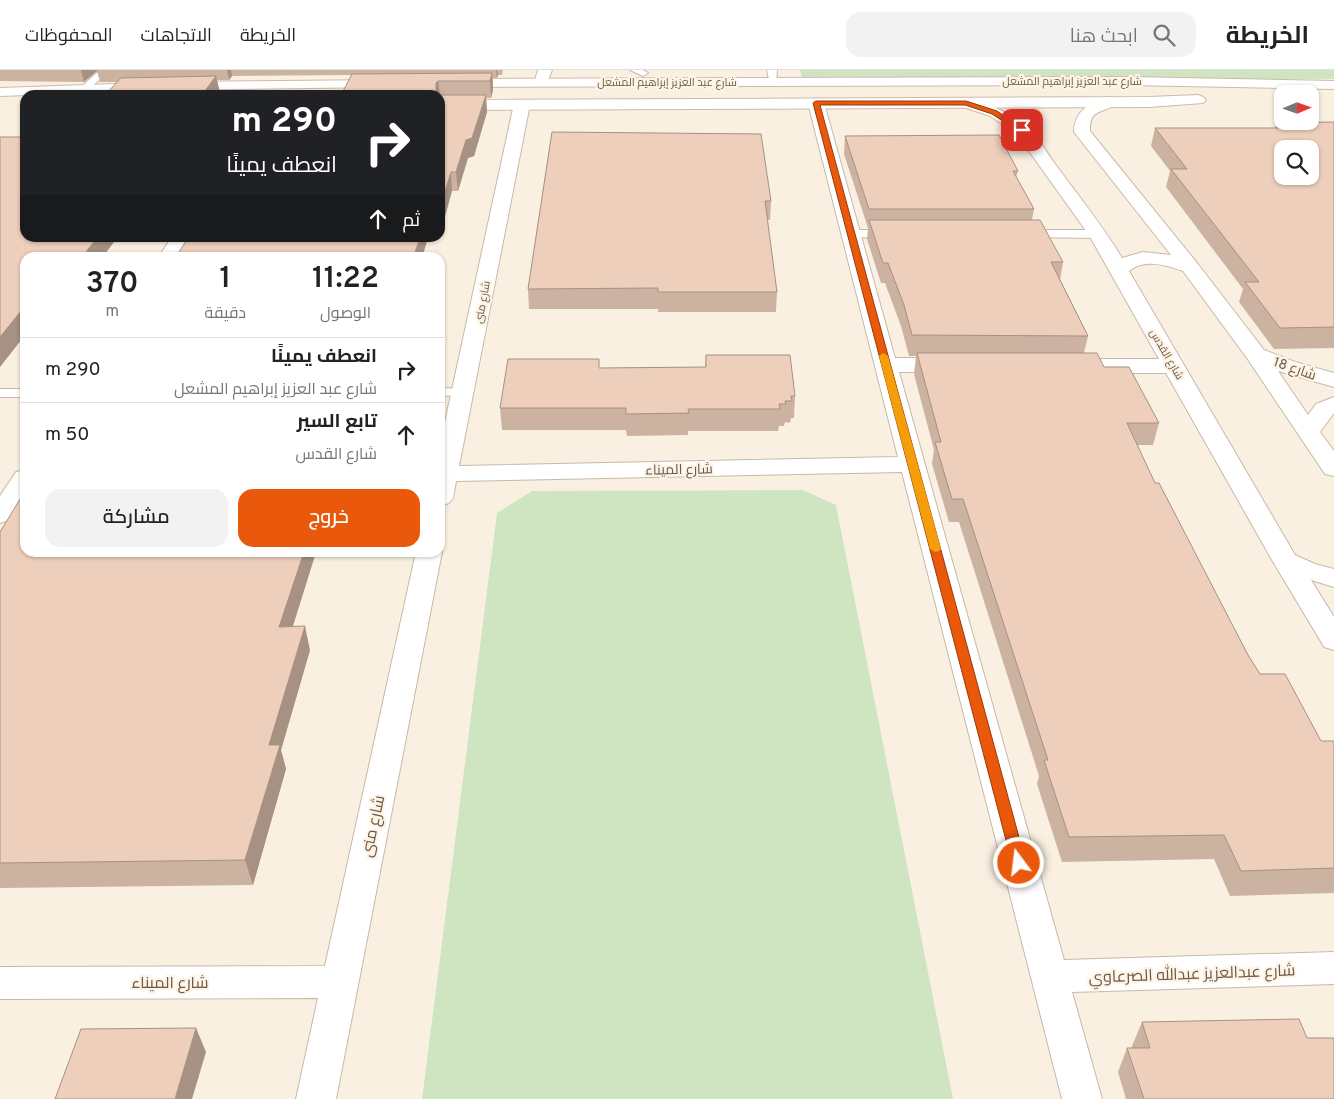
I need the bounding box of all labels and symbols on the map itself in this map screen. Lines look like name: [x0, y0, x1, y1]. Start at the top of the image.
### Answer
street label: شارع عبد العزيز إبراهيم المشعل: [1002, 75, 1142, 89]
street label: شارع عبد العزيز إبراهيم المشعل: [597, 76, 737, 90]
north arrow: [1274, 85, 1319, 130]
pin: [1001, 109, 1043, 151]
street label: شارع منى: [472, 280, 494, 325]
street label: شارع القدس: [1146, 327, 1186, 382]
street label: شارع 18: [1271, 354, 1318, 385]
street label: شارع الميناء: [645, 461, 713, 480]
street label: شارع منى: [358, 794, 390, 859]
position arrow: [992, 836, 1044, 888]
street label: شارع عبدالعزيز عبدالله الصرعاوي: [1088, 959, 1296, 991]
street label: شارع الميناء: [131, 974, 209, 994]

